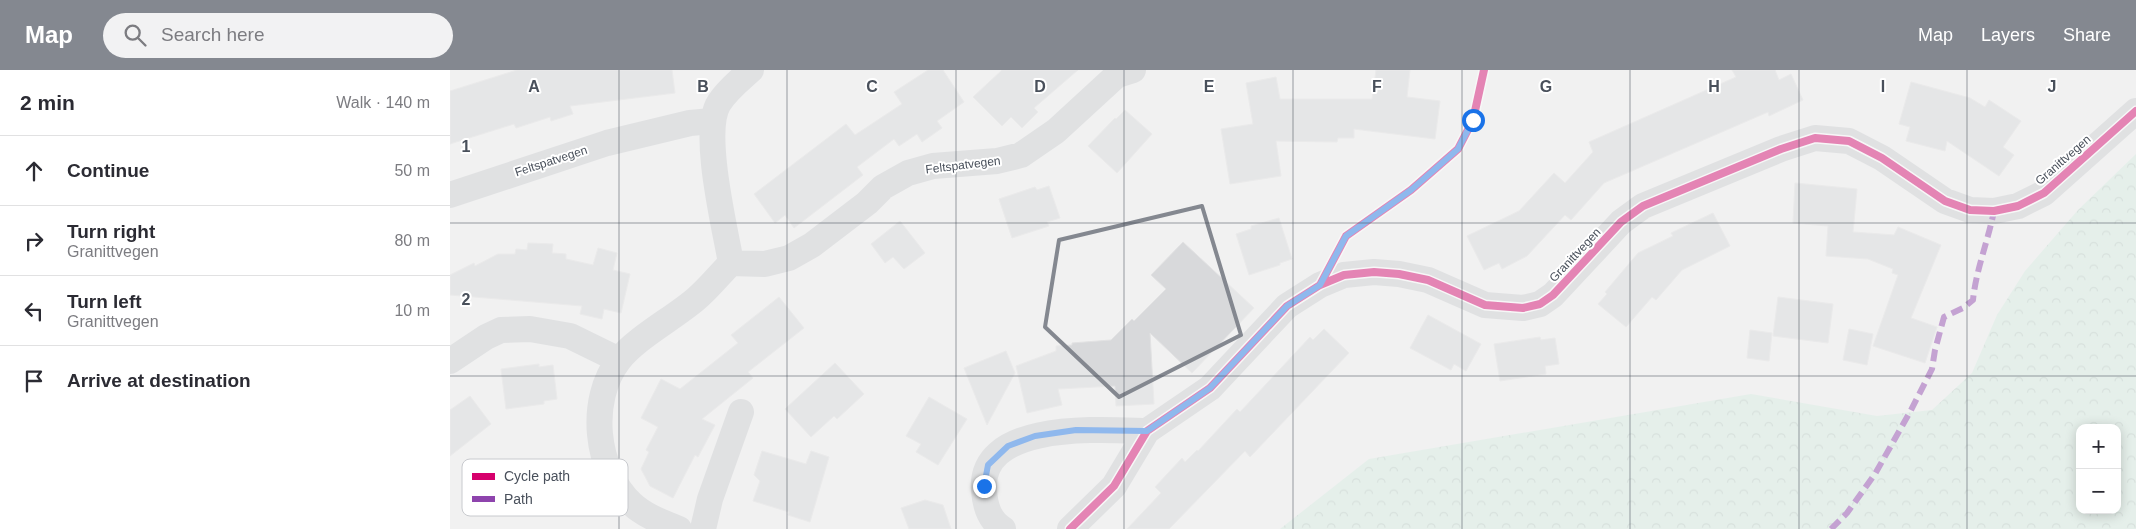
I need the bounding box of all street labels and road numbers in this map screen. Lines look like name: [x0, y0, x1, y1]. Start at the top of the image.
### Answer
street label: Granittvegen: [2032, 132, 2094, 188]
street label: Feltspatvegen: [513, 143, 589, 179]
street label: Feltspatvegen: [925, 153, 1001, 177]
street label: Granittvegen: [1546, 225, 1604, 285]

